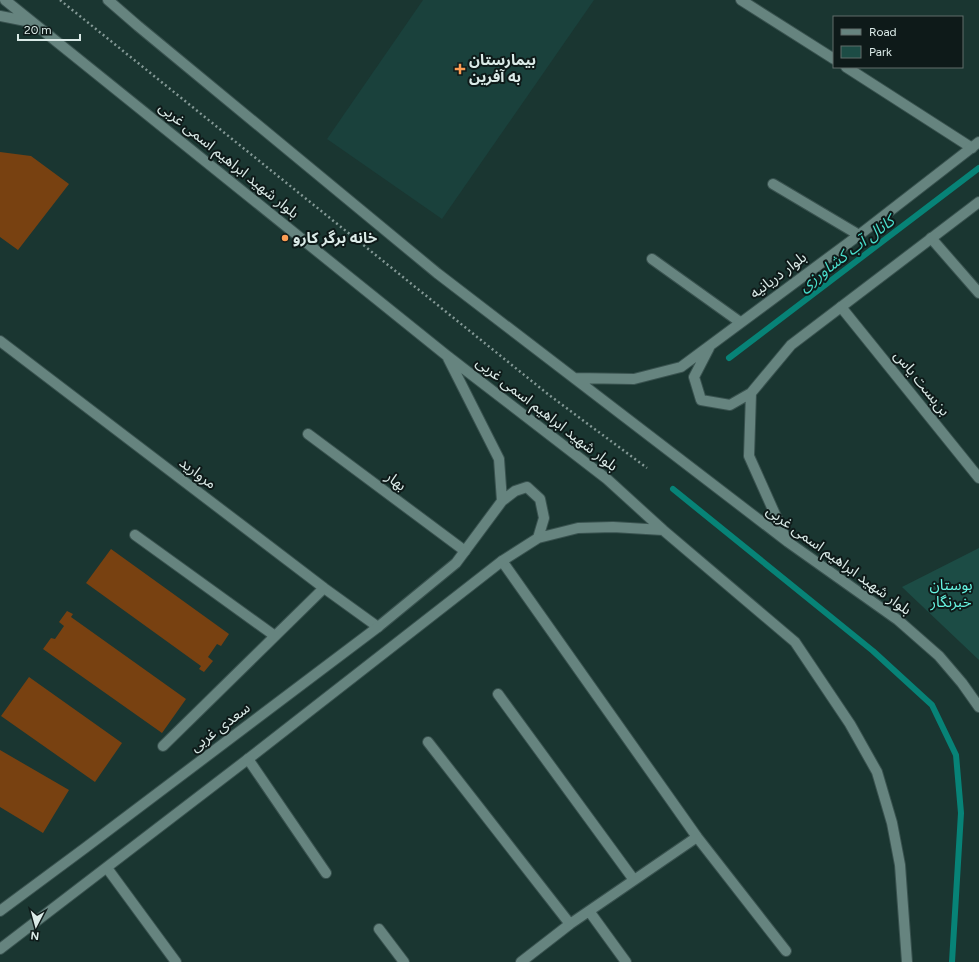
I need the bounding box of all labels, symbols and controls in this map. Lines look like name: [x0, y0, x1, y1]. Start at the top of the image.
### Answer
scale bar: [18, 16, 80, 42]
legend: [833, 16, 963, 68]
text: 20 m: [24, 23, 52, 37]
text: Road: [869, 25, 897, 39]
text: Park: [869, 45, 892, 59]
place label: بیمارستان به آفرین: [469, 51, 536, 86]
marker: بیمارستان به آفرین: [454, 63, 466, 75]
street label: بلوار شهید ابراهیم اسمی غربی: [154, 98, 303, 224]
water label: کانال آب کشاورزی: [795, 209, 901, 296]
place label: خانه برگر کارو: [293, 229, 378, 247]
marker: خانه برگر کارو: [280, 233, 290, 243]
street label: بلوار دریانیه: [746, 248, 810, 302]
street label: بن‌بست یاس: [890, 347, 954, 419]
street label: بلوار شهید ابراهیم اسمی غربی: [471, 353, 621, 477]
street label: مروارید: [176, 453, 220, 493]
street label: بهار: [381, 467, 410, 495]
street label: بلوار شهید ابراهیم اسمی غربی: [762, 501, 915, 620]
park label: بوستان خبرنگار: [929, 576, 973, 611]
street label: سعدی غربی: [186, 698, 254, 755]
north arrow: [16, 906, 56, 946]
text: N: [30, 929, 40, 942]

